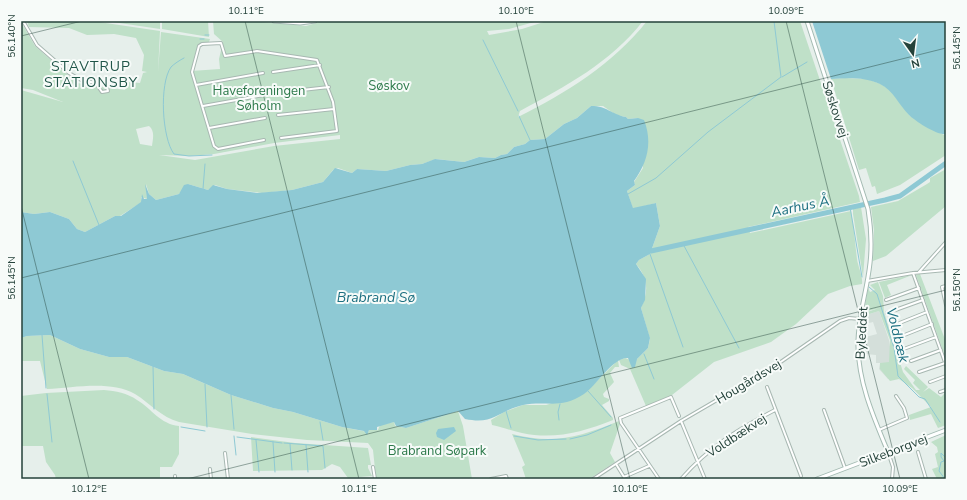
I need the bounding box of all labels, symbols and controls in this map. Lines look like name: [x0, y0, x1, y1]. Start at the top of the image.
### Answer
text: 10.11°E: [228, 4, 264, 18]
text: 10.10°E: [498, 4, 534, 18]
text: 10.09°E: [768, 4, 804, 18]
text: 56.140°N: [5, 14, 19, 58]
text: 56.145°N: [950, 26, 964, 70]
north arrow: [893, 34, 933, 74]
text: N: [909, 55, 921, 71]
district label: STAVTRUP STATIONSBY: [44, 57, 138, 92]
park label: Søskov: [368, 77, 410, 95]
street label: Søskovvej: [817, 79, 853, 140]
park label: Haveforeningen Søholm: [213, 82, 305, 115]
water label: Aarhus Å: [768, 191, 831, 222]
text: 56.145°N: [5, 256, 19, 300]
text: 56.150°N: [950, 268, 964, 312]
water label: Brabrand Sø: [337, 288, 415, 307]
street label: Byleddet: [852, 306, 872, 360]
water label: Voldbæk: [882, 306, 914, 366]
street label: Hougårdsvej: [712, 355, 785, 409]
street label: Voldbækvej: [702, 410, 770, 463]
street label: Silkeborgvej: [857, 430, 930, 472]
park label: Brabrand Søpark: [388, 442, 487, 460]
text: 10.12°E: [71, 482, 107, 496]
text: 10.11°E: [341, 482, 377, 496]
text: 10.10°E: [612, 482, 648, 496]
text: 10.09°E: [882, 482, 918, 496]

